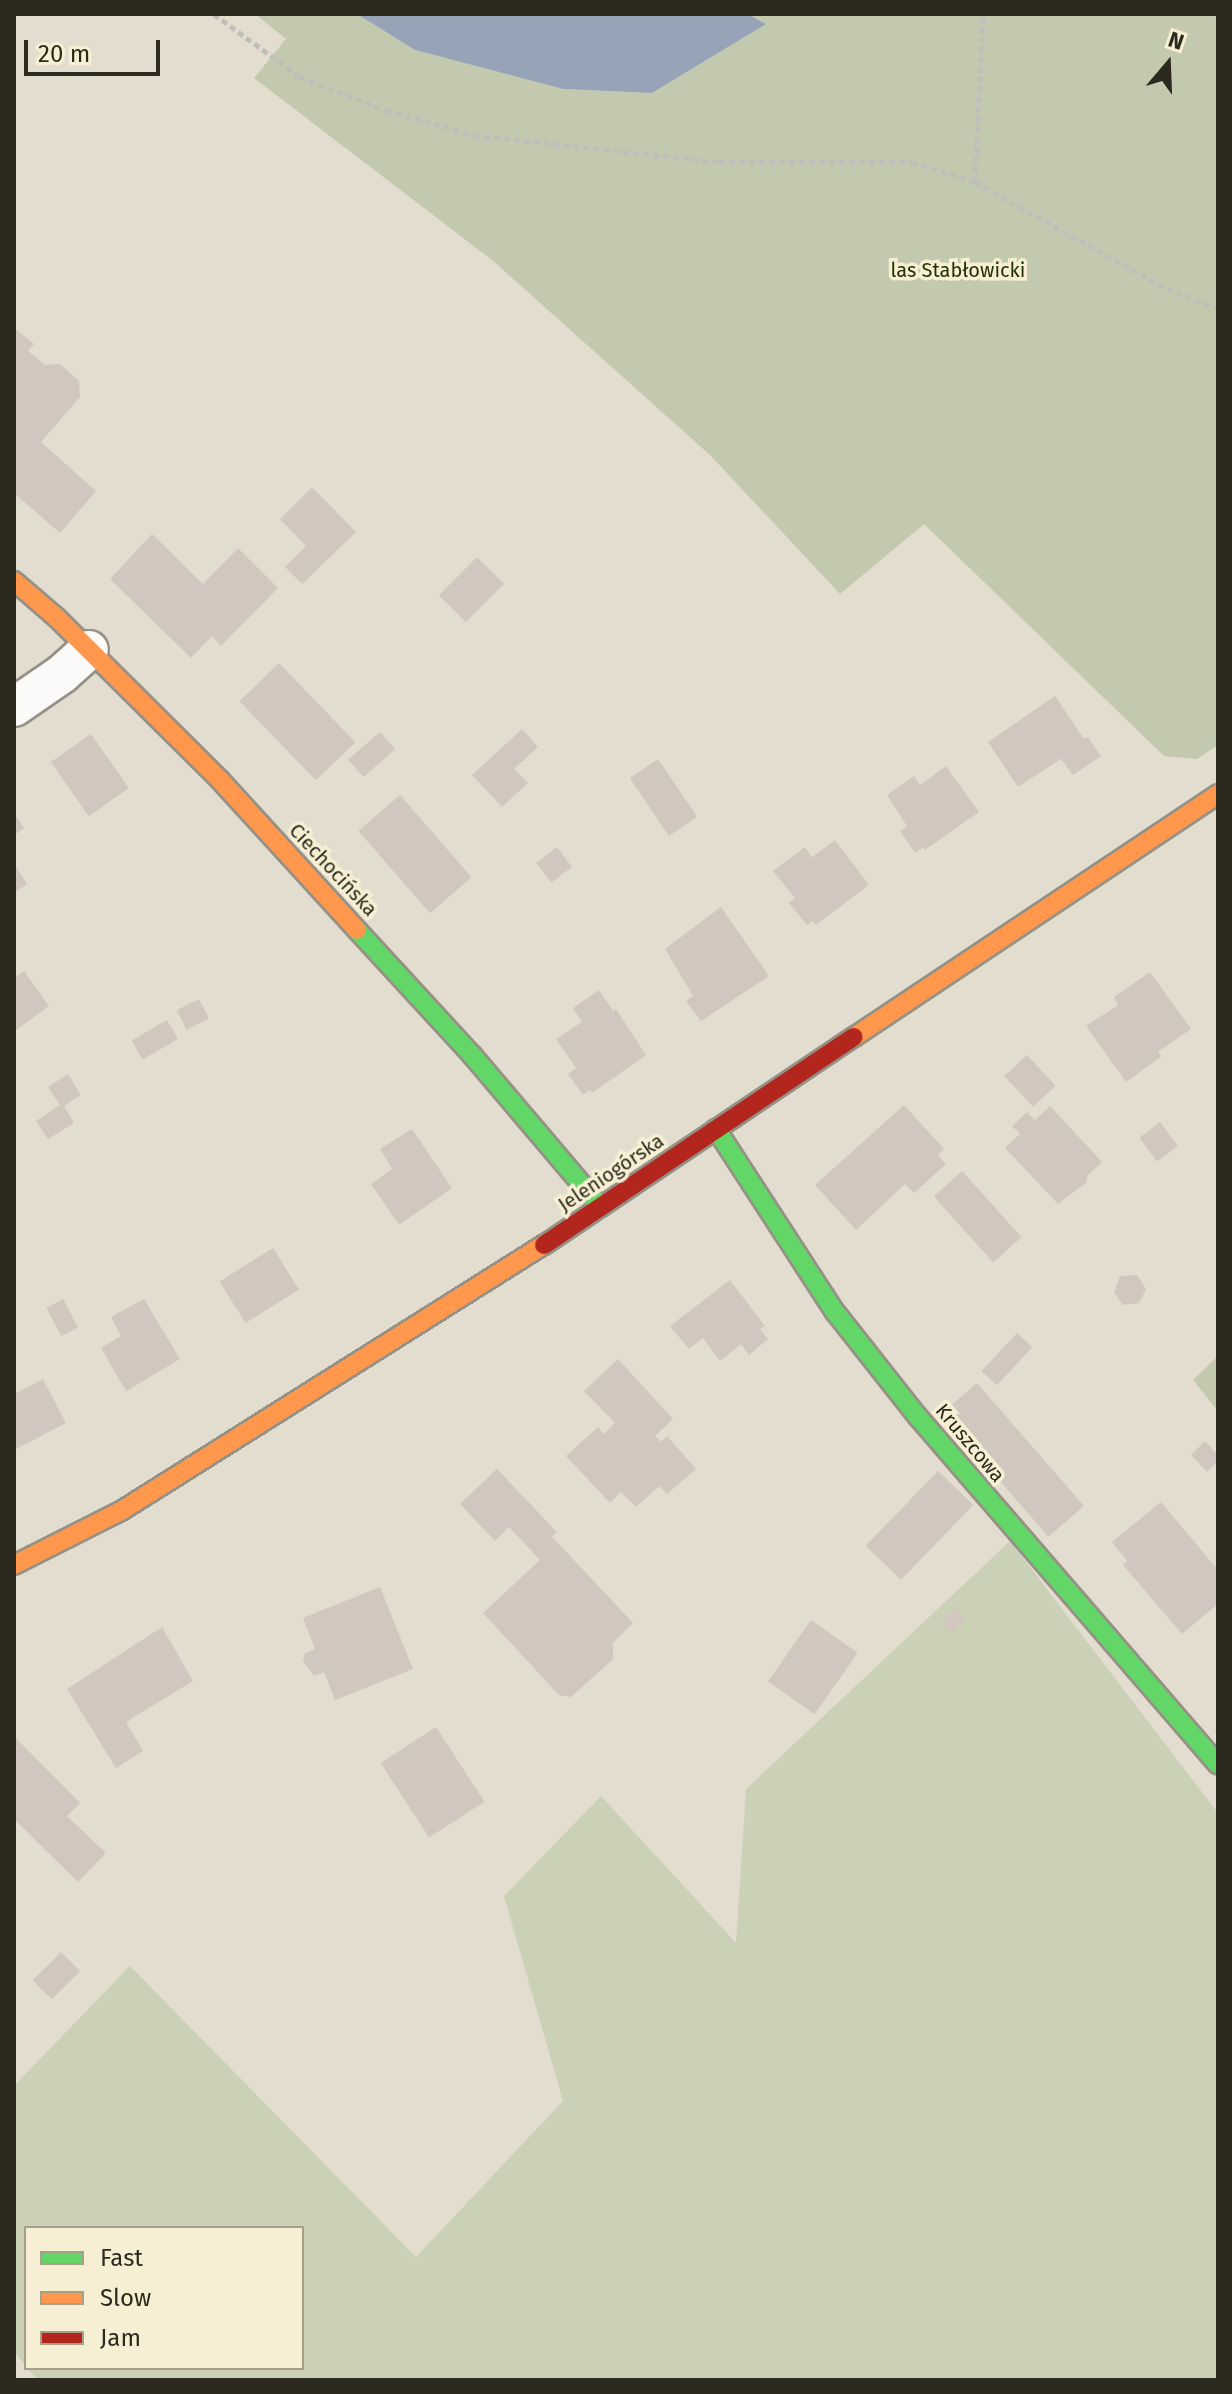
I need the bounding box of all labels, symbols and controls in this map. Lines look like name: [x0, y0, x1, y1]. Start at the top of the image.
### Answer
scale bar: [28, 24, 164, 74]
north arrow: [1128, 24, 1208, 104]
text: N: [1165, 26, 1187, 56]
text: 20 m: [38, 40, 90, 68]
park label: las Stabłowicki: [891, 258, 1025, 282]
street label: Ciechocińska: [284, 819, 382, 921]
street label: Jeleniogórska: [554, 1129, 668, 1217]
street label: Kruszcowa: [930, 1399, 1010, 1487]
legend: [24, 2226, 304, 2370]
text: Fast: [100, 2244, 143, 2272]
text: Slow: [100, 2284, 151, 2312]
text: Jam: [100, 2324, 141, 2352]

